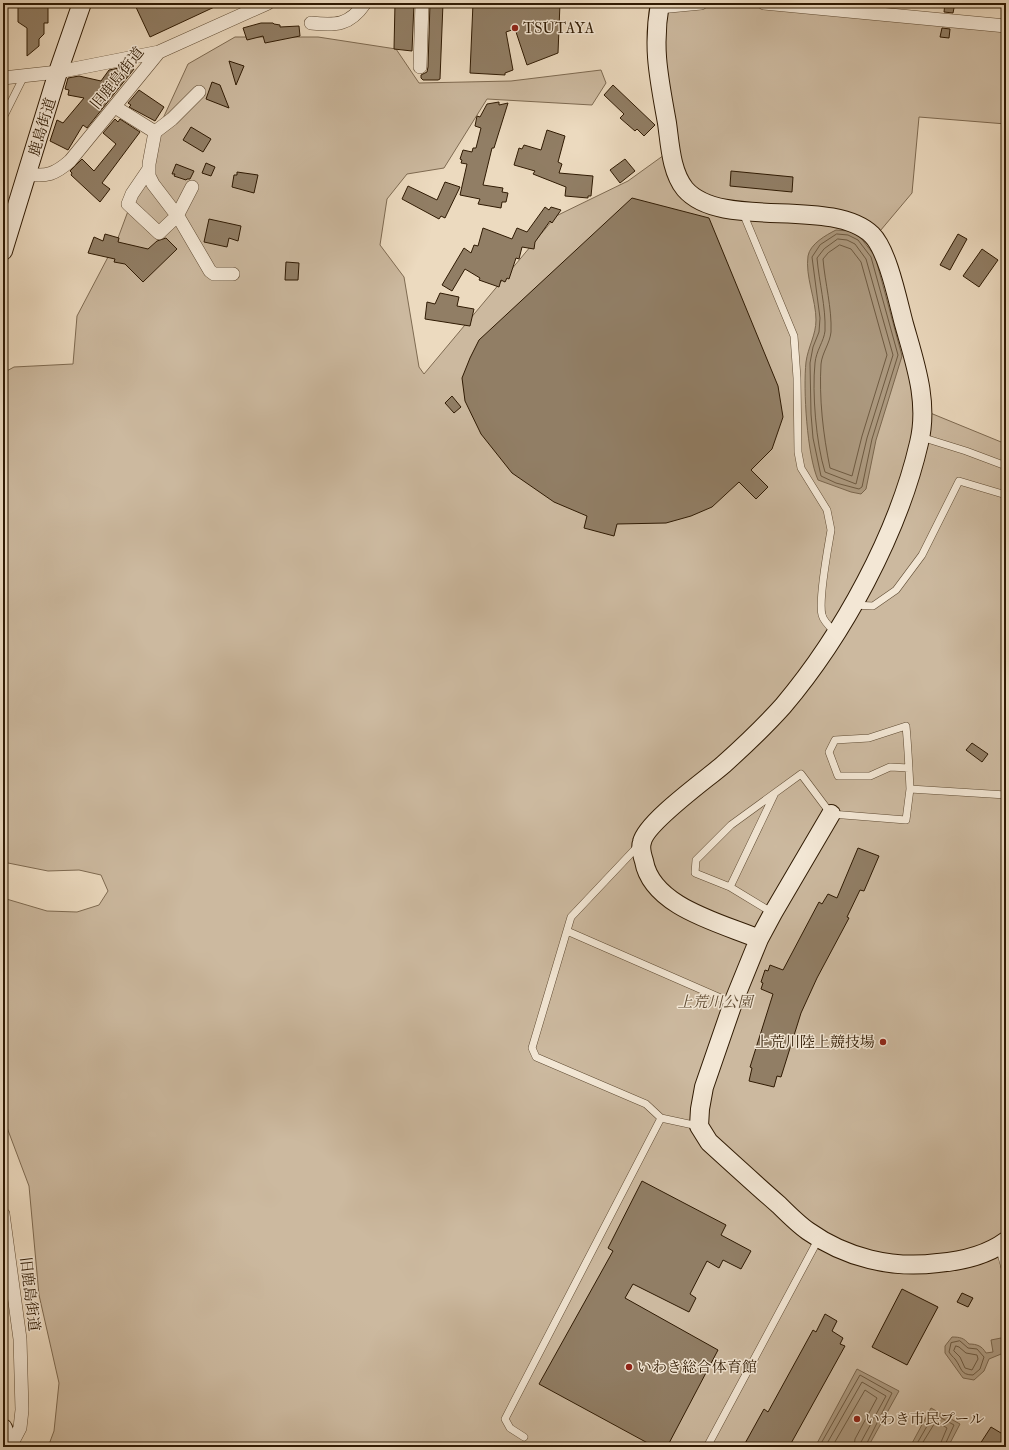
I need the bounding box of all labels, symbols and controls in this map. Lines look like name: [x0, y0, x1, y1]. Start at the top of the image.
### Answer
place label: TSUTAYA: [523, 19, 595, 38]
marker: TSUTAYA: [510, 23, 520, 33]
street label: 旧鹿島街道: [86, 43, 148, 113]
street label: 鹿島街道: [25, 96, 60, 159]
park label: 上荒川公園: [677, 993, 755, 1012]
place label: 上荒川陸上競技場: [755, 1033, 875, 1052]
marker: 上荒川陸上競技場: [878, 1037, 888, 1047]
street label: 旧鹿島街道: [16, 1256, 44, 1332]
place label: いわき総合体育館: [637, 1358, 757, 1377]
marker: いわき総合体育館: [624, 1362, 634, 1372]
place label: いわき市民プール: [865, 1410, 984, 1429]
marker: いわき市民プール: [852, 1414, 862, 1424]

